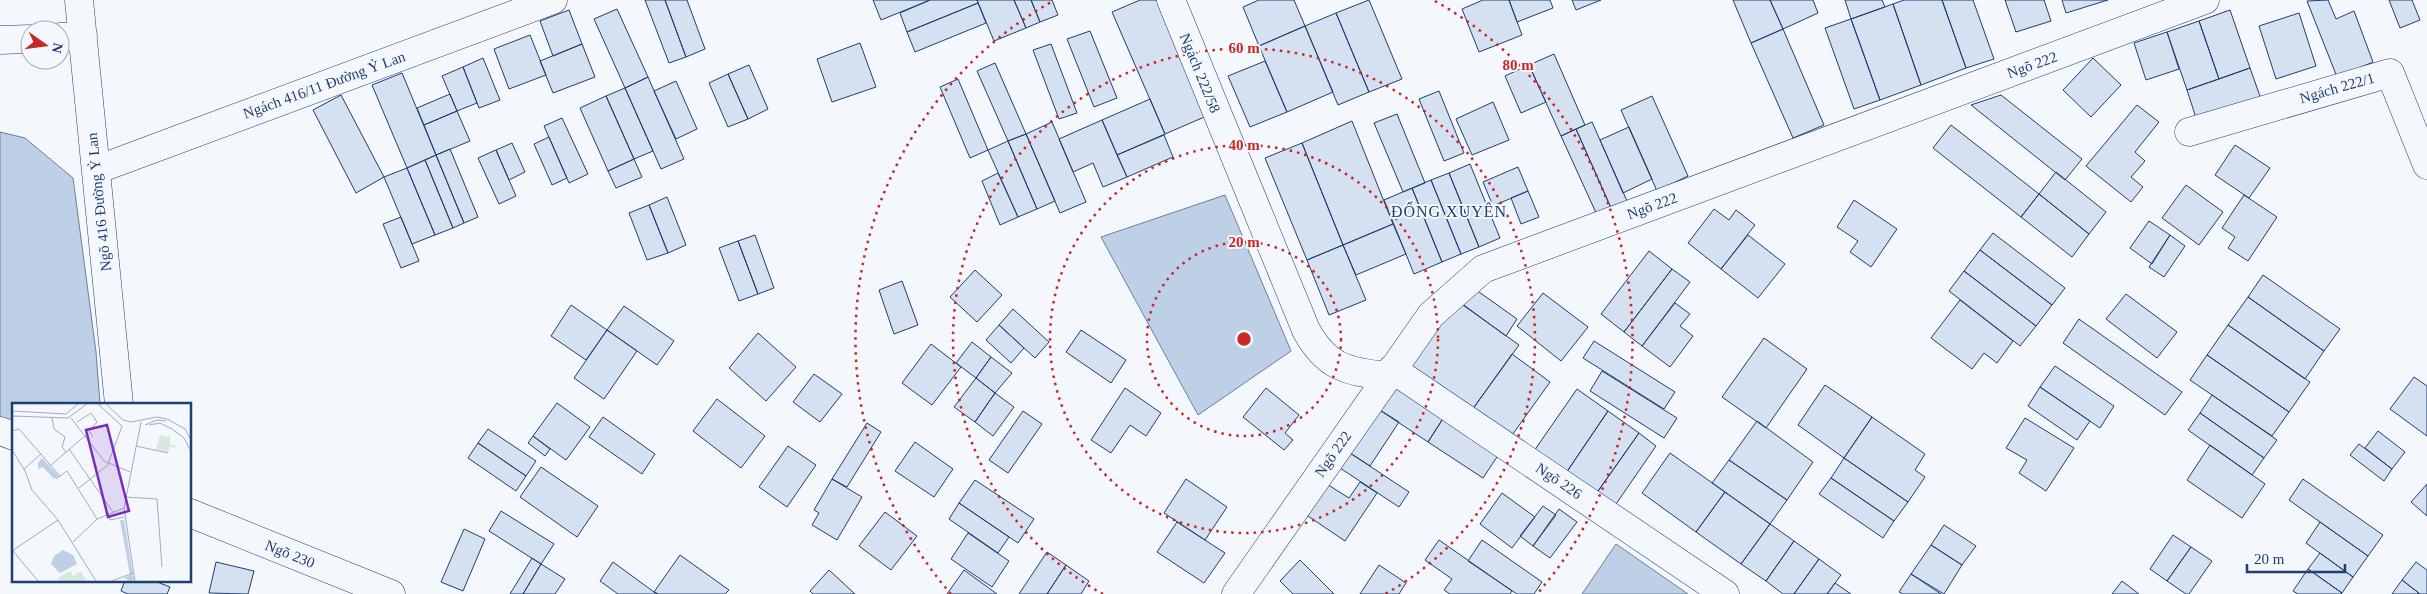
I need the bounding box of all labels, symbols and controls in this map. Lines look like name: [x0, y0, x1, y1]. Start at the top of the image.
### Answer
north arrow: [20, 20, 70, 70]
street label: Ngách 222/58: [1177, 31, 1223, 115]
text: 60 m: [1228, 40, 1260, 56]
text: N: [49, 41, 66, 55]
street label: Ngách 416/11 Đường Ỷ Lan: [241, 48, 408, 122]
street label: Ngõ 222: [2005, 49, 2059, 81]
text: 80 m: [1502, 57, 1534, 73]
street label: Ngách 222/1: [2298, 70, 2376, 106]
street label: Ngõ 416 Đường Ỷ Lan: [84, 131, 114, 272]
text: 40 m: [1228, 137, 1260, 153]
street label: Ngõ 222: [1625, 190, 1679, 222]
district label: ĐỔNG XUYÊN: [1391, 201, 1507, 220]
text: 20 m: [1228, 234, 1260, 250]
centre of rings: [1235, 330, 1253, 348]
inset map: [12, 403, 191, 582]
street label: Ngõ 222: [1312, 428, 1354, 480]
street label: Ngõ 226: [1533, 460, 1585, 502]
street label: Ngõ 230: [263, 537, 317, 571]
scale bar: [2247, 542, 2344, 574]
text: 20 m: [2254, 551, 2285, 567]

